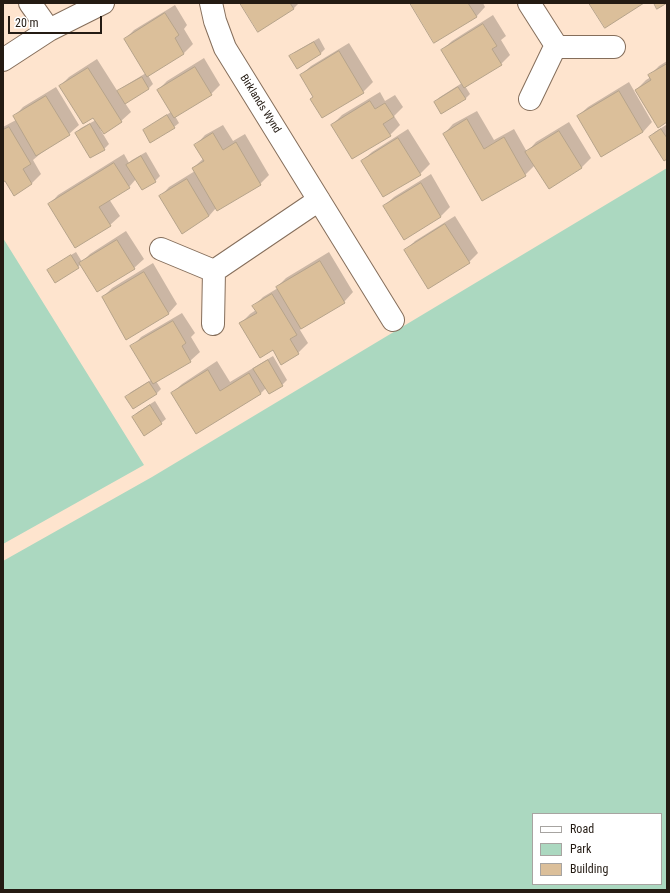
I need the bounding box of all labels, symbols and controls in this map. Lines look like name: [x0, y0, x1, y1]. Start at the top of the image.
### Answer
scale bar: [10, 8, 104, 34]
text: 20 m: [15, 16, 39, 30]
street label: Birklands Wynd: [237, 72, 283, 136]
legend: [532, 813, 662, 885]
text: Road: [570, 822, 594, 836]
text: Park: [570, 842, 591, 856]
text: Building: [570, 862, 608, 876]

